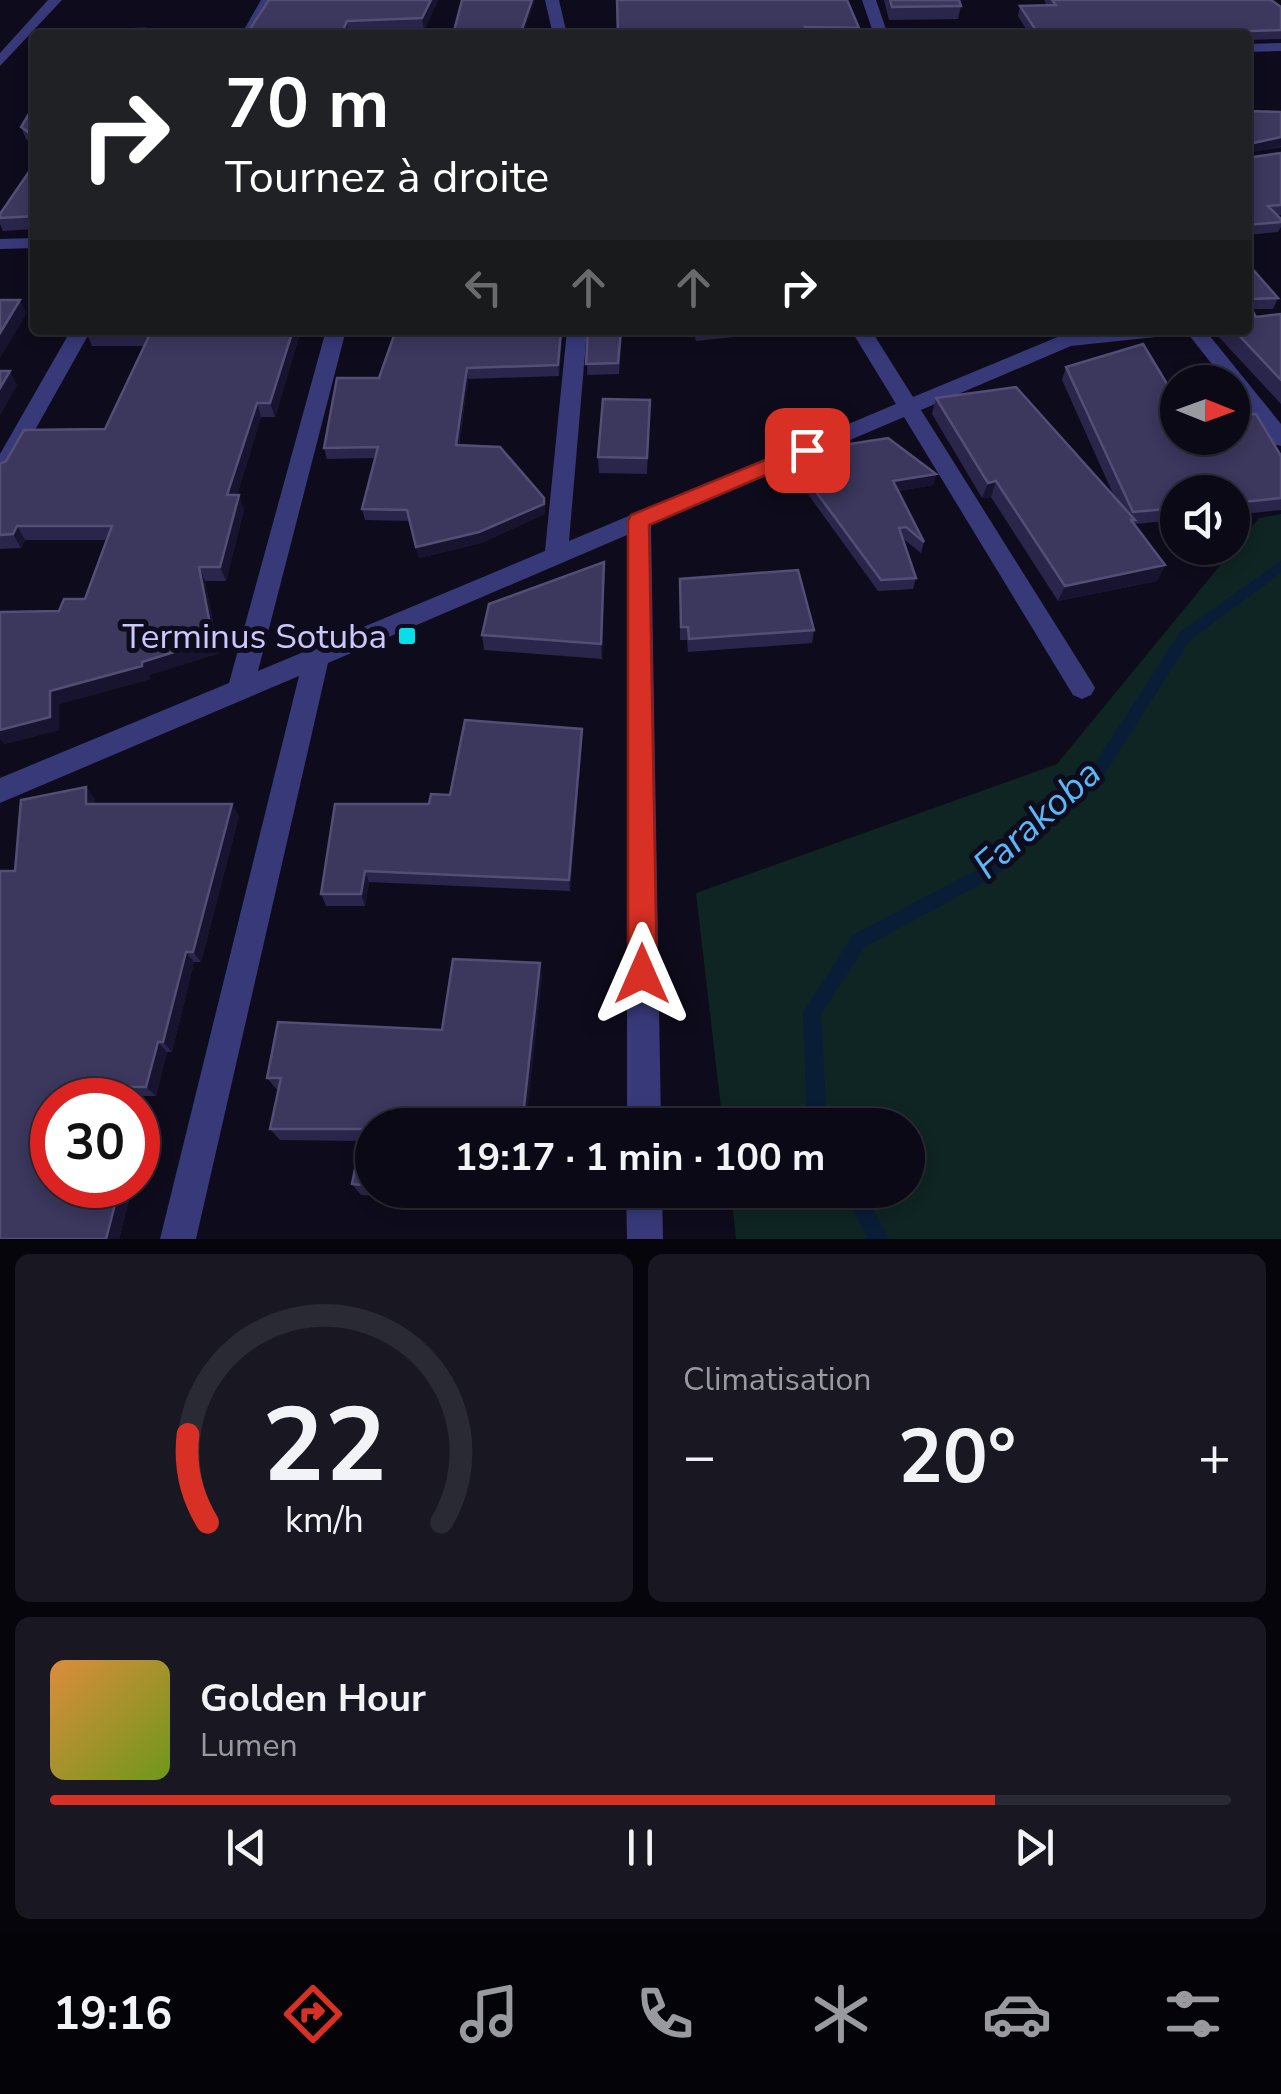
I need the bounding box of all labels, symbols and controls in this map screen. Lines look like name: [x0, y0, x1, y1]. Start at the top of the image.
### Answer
text: 70 m: [225, 56, 389, 152]
icon: right: [60, 70, 190, 200]
text: Tournez à droite: [225, 147, 549, 208]
icon: left: [456, 260, 511, 315]
icon: ahead: [561, 260, 616, 315]
icon: ahead: [666, 260, 721, 315]
icon: right: [771, 260, 826, 315]
north arrow: [1160, 365, 1250, 455]
map controls: [1160, 365, 1250, 565]
pin: [765, 408, 850, 493]
icon: arrive: [780, 423, 835, 478]
button: sound: [1160, 475, 1250, 565]
place label: Terminus Sotuba: [122, 613, 387, 660]
marker: Terminus Sotuba: [396, 625, 418, 647]
water label: Farakoba: [962, 748, 1112, 890]
position arrow: [590, 922, 694, 1026]
speed limit sign: 30: [30, 1078, 160, 1208]
text: 19:17 · 1 min · 100 m: [455, 1132, 825, 1183]
text: Climatisation: [683, 1358, 871, 1401]
text: 22: [262, 1375, 386, 1517]
text: 20°: [898, 1406, 1016, 1508]
text: −: [683, 1419, 716, 1494]
text: +: [1198, 1419, 1231, 1494]
text: km/h: [285, 1496, 363, 1545]
text: Golden Hour: [200, 1673, 426, 1724]
text: Lumen: [200, 1724, 298, 1767]
icon: previous: [219, 1820, 274, 1875]
icon: pause: [613, 1820, 668, 1875]
icon: next: [1007, 1820, 1062, 1875]
icon: directions: [278, 1979, 348, 2049]
icon: music: [454, 1979, 524, 2049]
icon: phone: [630, 1979, 700, 2049]
icon: climate: [806, 1979, 876, 2049]
icon: car: [982, 1979, 1052, 2049]
icon: filters: [1158, 1979, 1228, 2049]
text: 19:16: [53, 1984, 172, 2045]

